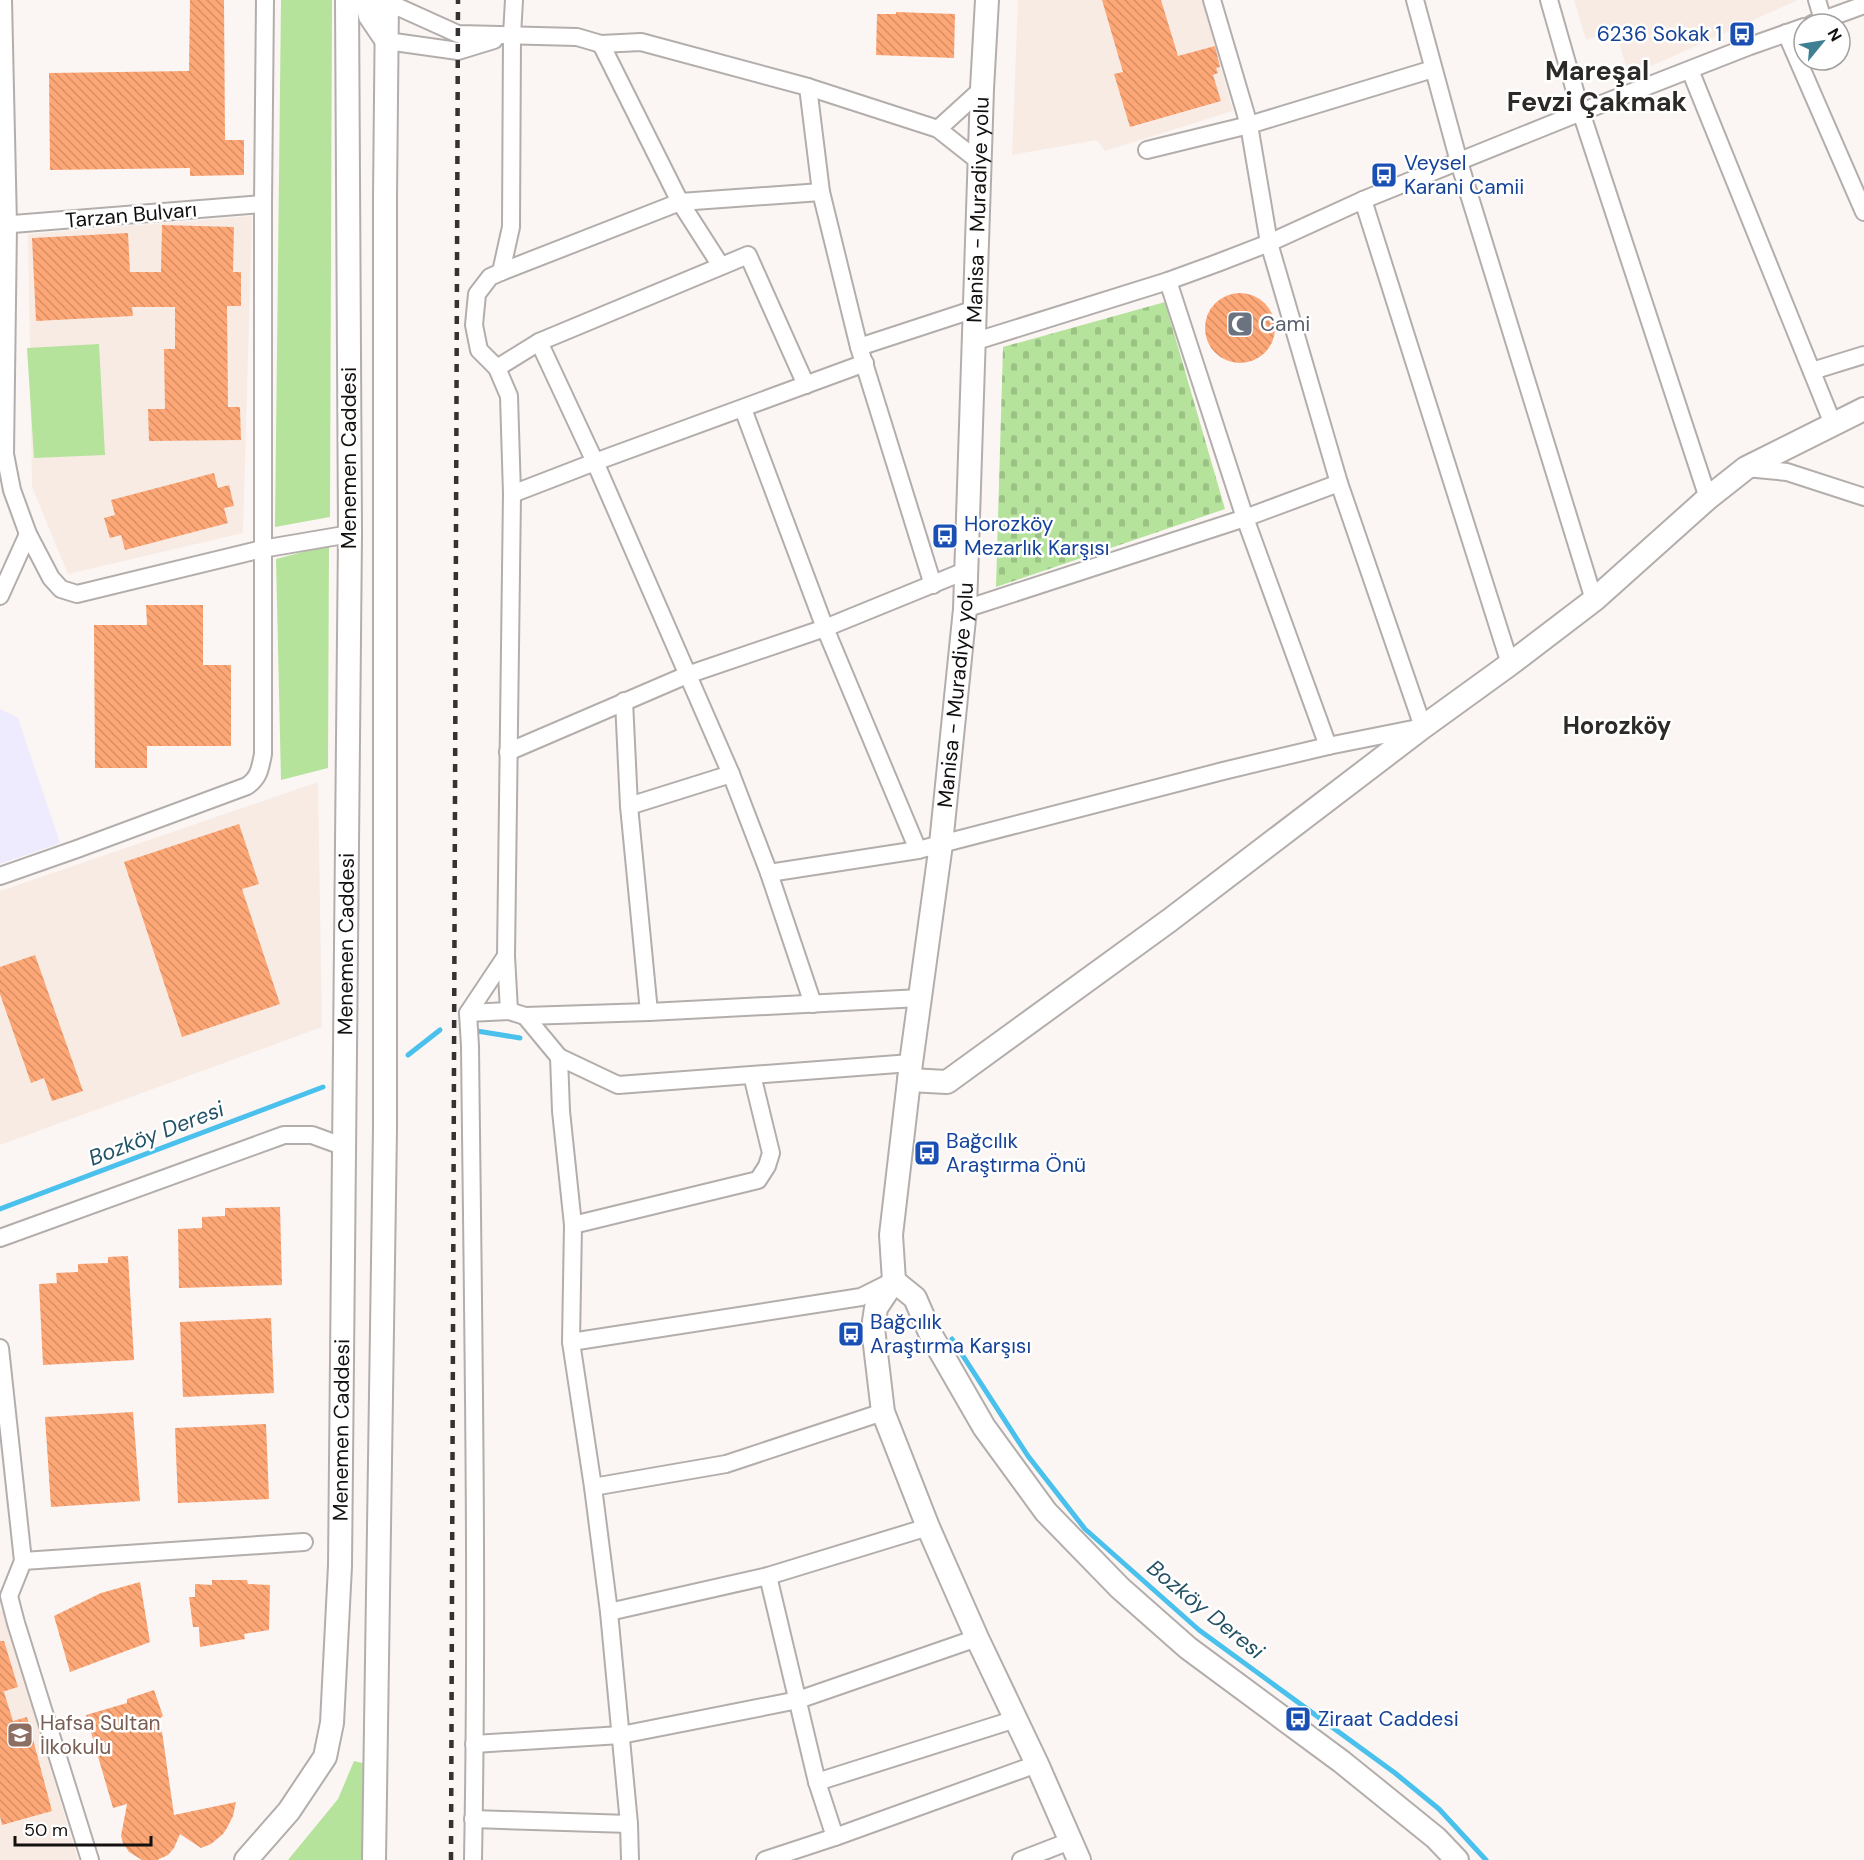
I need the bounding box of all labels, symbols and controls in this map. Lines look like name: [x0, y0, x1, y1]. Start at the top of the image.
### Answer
north arrow: [1792, 12, 1852, 72]
bus stop icon: 6236 Sokak 1: [1727, 19, 1757, 49]
place label: 6236 Sokak 1: [1597, 20, 1722, 48]
text: N: [1823, 24, 1847, 45]
district label: Mareşal Fevzi Çakmak: [1507, 53, 1688, 119]
street label: Manisa - Muradiye yolu: [960, 96, 996, 323]
place label: Veysel Karani Camii: [1404, 149, 1524, 201]
bus stop icon: Veysel Karani Camii: [1369, 160, 1399, 190]
street label: Tarzan Bulvarı: [64, 195, 198, 235]
mosque icon: Cami: [1225, 309, 1255, 339]
place label: Cami: [1260, 310, 1310, 338]
street label: Menemen Caddesi: [335, 367, 363, 549]
place label: Horozköy Mezarlık Karşısı: [964, 510, 1109, 562]
bus stop icon: Horozköy Mezarlık Karşısı: [930, 521, 960, 551]
street label: Manisa - Muradiye yolu: [931, 582, 980, 809]
district label: Horozköy: [1563, 710, 1672, 741]
street label: Menemen Caddesi: [331, 853, 361, 1035]
water label: Bozköy Deresi: [84, 1094, 229, 1173]
place label: Bağcılık Araştırma Önü: [946, 1127, 1086, 1179]
bus stop icon: Bağcılık Araştırma Önü: [912, 1138, 942, 1168]
place label: Bağcılık Araştırma Karşısı: [870, 1308, 1031, 1360]
bus stop icon: Bağcılık Araştırma Karşısı: [836, 1319, 866, 1349]
street label: Menemen Caddesi: [326, 1339, 356, 1521]
water label: Bozköy Deresi: [1141, 1553, 1271, 1666]
bus stop icon: Ziraat Caddesi: [1283, 1704, 1313, 1734]
place label: Ziraat Caddesi: [1318, 1705, 1459, 1733]
place label: Hafsa Sultan İlkokulu: [40, 1709, 161, 1761]
school or university icon: Hafsa Sultan İlkokulu: [5, 1720, 35, 1750]
scale bar: [15, 1809, 152, 1847]
text: 50 m: [24, 1818, 68, 1842]

